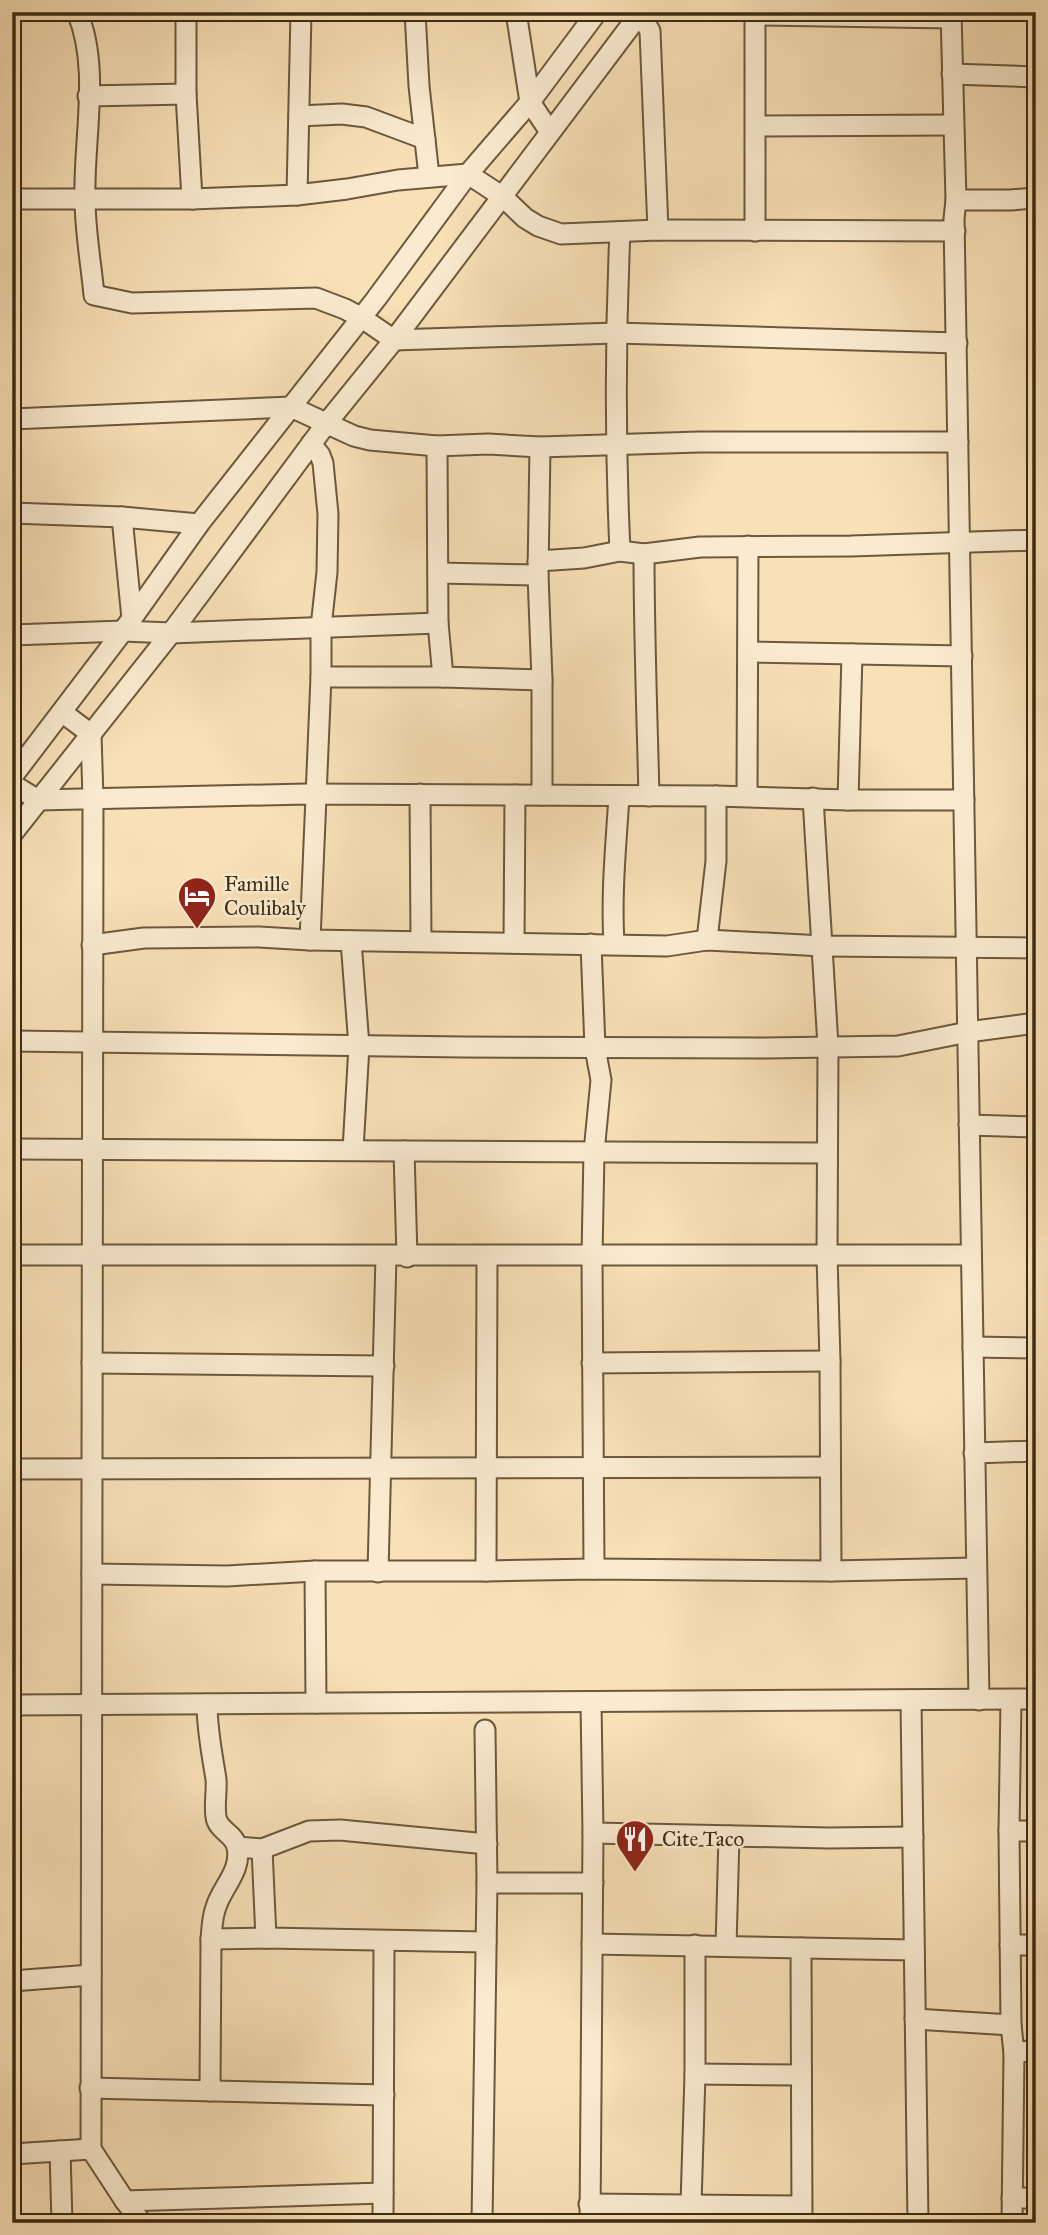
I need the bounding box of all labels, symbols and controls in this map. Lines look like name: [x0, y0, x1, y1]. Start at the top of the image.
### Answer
place label: Famille Coulibaly: [224, 871, 307, 921]
hotel icon: Famille Coulibaly: [176, 875, 218, 930]
restaurant icon: Cite Taco: [614, 1818, 656, 1873]
place label: Cite Taco: [662, 1826, 745, 1852]

